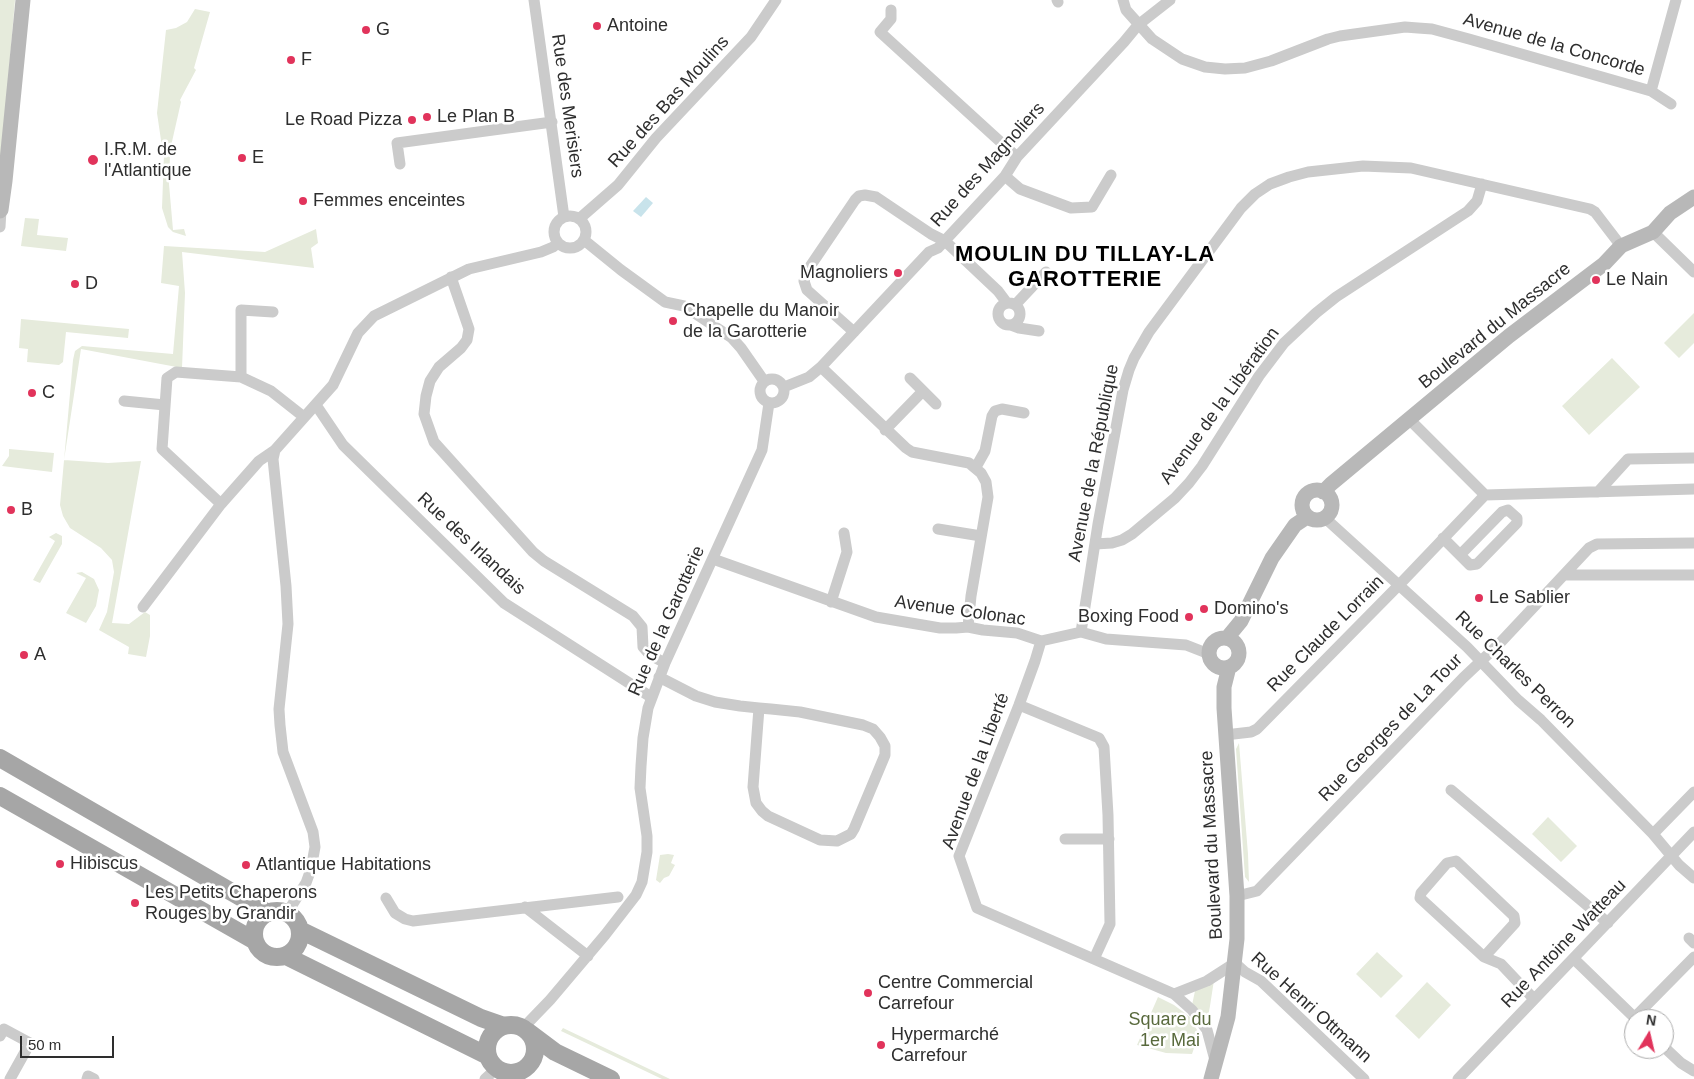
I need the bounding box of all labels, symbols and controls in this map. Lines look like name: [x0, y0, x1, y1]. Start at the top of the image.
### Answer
street label: Avenue de la Concorde: [1461, 9, 1647, 81]
place label: Antoine: [607, 15, 668, 37]
place label: G: [376, 19, 390, 41]
marker: Antoine: [591, 20, 603, 32]
marker: G: [360, 24, 372, 36]
street label: Rue des Bas Moulins: [604, 32, 734, 172]
street label: Rue des Merisiers: [546, 33, 588, 179]
place label: F: [301, 49, 312, 71]
marker: F: [285, 54, 297, 66]
street label: Rue des Magnoliers: [926, 98, 1050, 232]
place label: Le Plan B: [437, 106, 515, 128]
place label: Le Road Pizza: [285, 109, 402, 131]
marker: Le Plan B: [421, 111, 433, 123]
marker: Le Road Pizza: [406, 114, 418, 126]
place label: I.R.M. de l'Atlantique: [104, 139, 191, 182]
place label: E: [252, 147, 264, 169]
marker: E: [236, 152, 248, 164]
marker: I.R.M. de l'Atlantique: [86, 153, 100, 167]
place label: Femmes enceintes: [313, 190, 465, 212]
marker: Femmes enceintes: [297, 195, 309, 207]
district label: MOULIN DU TILLAY-LA GAROTTERIE: [953, 242, 1217, 294]
street label: Boulevard du Massacre: [1415, 258, 1575, 394]
place label: Magnoliers: [800, 262, 888, 284]
marker: Magnoliers: [892, 267, 904, 279]
place label: Le Nain: [1606, 269, 1668, 291]
place label: D: [85, 273, 98, 295]
marker: Le Nain: [1590, 274, 1602, 286]
marker: D: [69, 278, 81, 290]
place label: Chapelle du Manoir de la Garotterie: [683, 300, 839, 342]
marker: Chapelle du Manoir de la Garotterie: [667, 315, 679, 327]
street label: Avenue de la Libération: [1156, 323, 1284, 489]
street label: Avenue de la République: [1064, 362, 1124, 564]
place label: C: [42, 382, 55, 404]
marker: C: [26, 387, 38, 399]
street label: Rue des Irlandais: [412, 488, 530, 600]
place label: B: [21, 499, 33, 521]
marker: B: [5, 504, 17, 516]
street label: Rue de la Garotterie: [624, 543, 710, 699]
street label: Rue Claude Lorrain: [1263, 571, 1389, 697]
place label: Le Sablier: [1489, 587, 1570, 609]
street label: Avenue Colonac: [893, 591, 1027, 631]
marker: Le Sablier: [1473, 592, 1485, 604]
place label: Domino's: [1214, 598, 1288, 620]
marker: Domino's: [1198, 603, 1210, 615]
place label: Boxing Food: [1078, 606, 1179, 628]
street label: Rue Charles Perron: [1450, 607, 1580, 733]
marker: Boxing Food: [1183, 611, 1195, 623]
place label: A: [34, 644, 46, 666]
marker: A: [18, 649, 30, 661]
street label: Rue Georges de La Tour: [1315, 650, 1467, 806]
street label: Avenue de la Liberté: [938, 690, 1014, 852]
street label: Boulevard du Massacre: [1196, 750, 1228, 940]
place label: Hibiscus: [70, 853, 138, 875]
place label: Atlantique Habitations: [256, 854, 431, 876]
marker: Hibiscus: [54, 858, 66, 870]
marker: Atlantique Habitations: [240, 859, 252, 871]
street label: Rue Antoine Watteau: [1497, 875, 1631, 1013]
place label: Les Petits Chaperons Rouges by Grandir: [145, 882, 317, 924]
marker: Les Petits Chaperons Rouges by Grandir: [129, 897, 141, 909]
street label: Rue Henri Ottmann: [1246, 948, 1376, 1068]
place label: Centre Commercial Carrefour: [878, 972, 1033, 1014]
marker: Centre Commercial Carrefour: [862, 987, 874, 999]
park label: Square du 1er Mai: [1128, 1009, 1212, 1052]
north arrow: [1624, 1009, 1674, 1059]
text: N: [1645, 1011, 1657, 1029]
place label: Hypermarché Carrefour: [891, 1024, 999, 1066]
scale bar: [22, 1026, 116, 1058]
text: 50 m: [28, 1036, 61, 1053]
marker: Hypermarché Carrefour: [875, 1039, 887, 1051]

